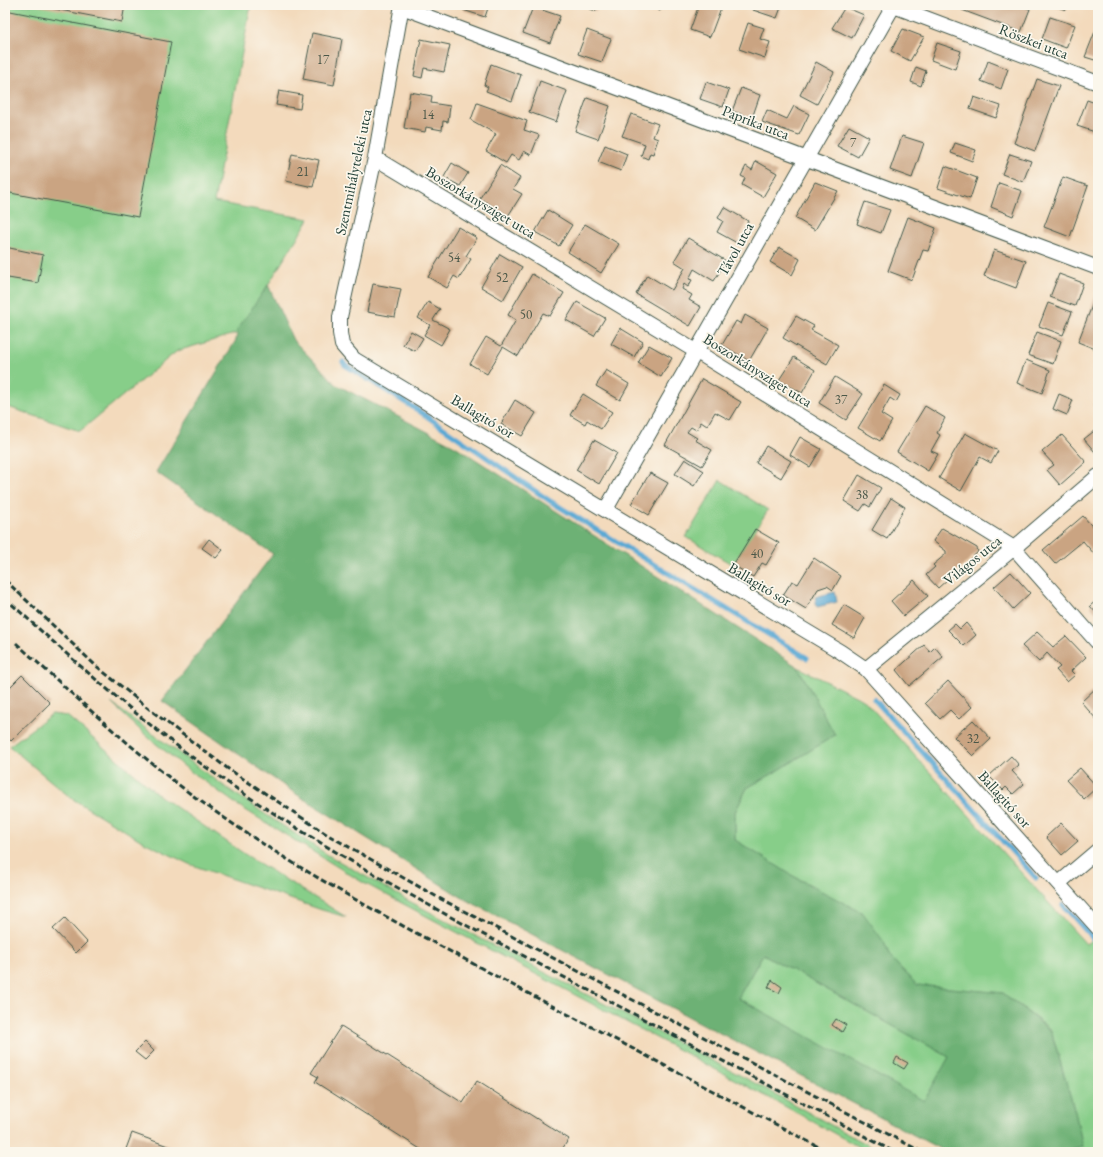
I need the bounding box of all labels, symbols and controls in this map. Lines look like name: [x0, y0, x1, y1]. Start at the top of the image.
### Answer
street label: Röszkei utca: [997, 19, 1071, 63]
house number: 17: [317, 51, 330, 68]
street label: Paprika utca: [720, 100, 792, 144]
house number: 14: [422, 106, 435, 123]
street label: Szentmihályteleki utca: [330, 107, 376, 237]
house number: 7: [850, 134, 857, 151]
street label: Boszorkánysziget utca: [423, 162, 539, 242]
house number: 21: [297, 163, 309, 180]
street label: Távol utca: [712, 219, 758, 279]
house number: 54: [448, 249, 461, 266]
house number: 52: [496, 269, 509, 286]
house number: 50: [520, 306, 532, 323]
street label: Boszorkánysziget utca: [700, 329, 816, 411]
street label: Ballagitó sor: [448, 390, 518, 442]
house number: 37: [835, 391, 848, 408]
house number: 38: [856, 486, 868, 503]
street label: Világos utca: [939, 531, 1005, 589]
house number: 40: [751, 545, 763, 562]
street label: Ballagitó sor: [725, 558, 795, 610]
house number: 32: [967, 730, 980, 747]
street label: Ballagitó sor: [974, 766, 1036, 832]

